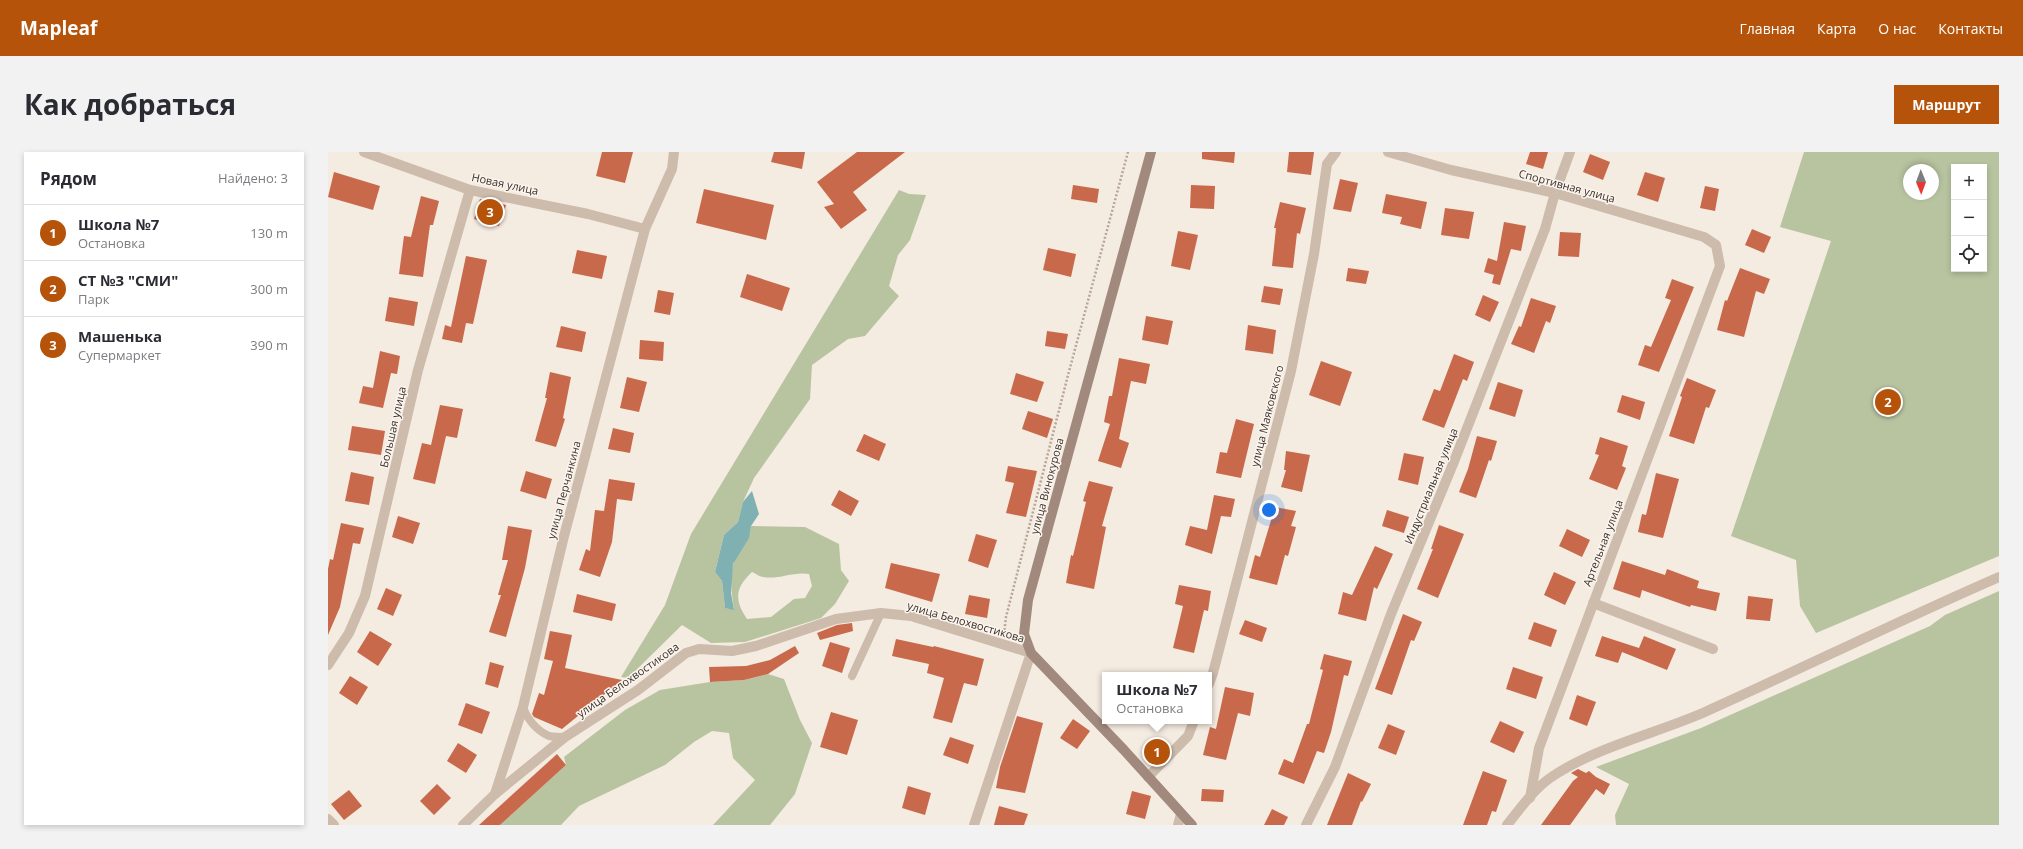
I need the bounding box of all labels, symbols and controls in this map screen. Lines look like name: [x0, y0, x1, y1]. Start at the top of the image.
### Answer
text: Mapleaf: [20, 15, 97, 41]
text: Главная: [1740, 19, 1795, 38]
text: Карта: [1817, 19, 1856, 38]
text: О нас: [1878, 19, 1916, 38]
text: Контакты: [1938, 19, 2003, 38]
text: Как добраться: [24, 85, 236, 123]
button: Маршрут: [1894, 85, 1999, 124]
north arrow: [1903, 164, 1939, 200]
map controls: [1951, 164, 1987, 272]
button: +: [1951, 164, 1987, 200]
street label: Спортивная улица: [1517, 165, 1617, 206]
text: Рядом: [40, 167, 97, 190]
text: Найдено: 3: [218, 169, 288, 187]
street label: Новая улица: [470, 169, 540, 198]
pin: 3: [477, 197, 503, 227]
button: −: [1951, 200, 1987, 236]
text: Школа №7: [78, 214, 159, 234]
text: 1: [49, 224, 57, 242]
text: 130 m: [250, 224, 288, 242]
text: Остановка: [78, 234, 145, 252]
button: locate: [1951, 236, 1987, 272]
text: СТ №3 "СМИ": [78, 270, 178, 290]
text: 2: [49, 280, 57, 298]
text: 300 m: [250, 280, 288, 298]
text: Парк: [78, 290, 109, 308]
text: Машенька: [78, 326, 162, 346]
text: 3: [49, 336, 57, 354]
text: 390 m: [250, 336, 288, 354]
text: Супермаркет: [78, 346, 161, 364]
street label: улица Маяковского: [1247, 363, 1287, 468]
street label: Большая улица: [376, 385, 409, 469]
pin: 2: [1875, 387, 1901, 417]
street label: Индустриальная улица: [1400, 425, 1461, 546]
street label: улица Винокурова: [1026, 436, 1067, 536]
street label: улица Перчанкина: [543, 439, 584, 541]
street label: Артельная улица: [1579, 497, 1626, 588]
your location: [1259, 500, 1279, 520]
street label: улица Белохвостикова: [906, 598, 1027, 645]
street label: улица Белохвостикова: [574, 639, 682, 721]
popup: [1102, 672, 1212, 724]
text: Школа №7: [1116, 679, 1198, 699]
text: Остановка: [1116, 699, 1183, 717]
pin: 1: [1144, 737, 1170, 767]

